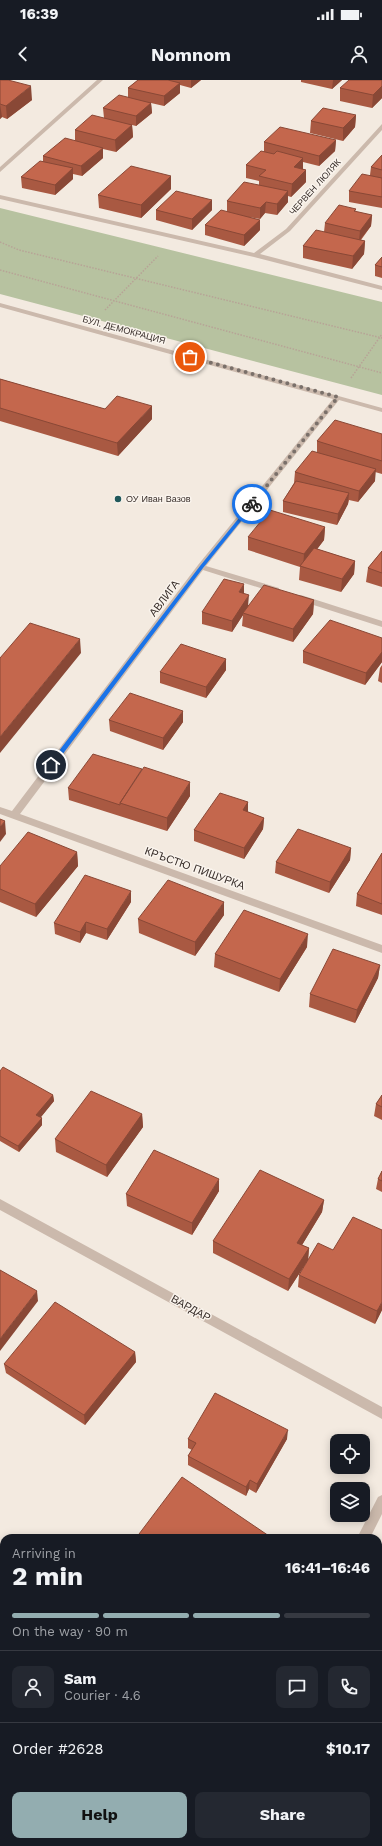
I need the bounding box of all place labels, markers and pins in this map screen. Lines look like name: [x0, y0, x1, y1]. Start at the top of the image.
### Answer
pin: [173, 340, 207, 374]
marker: ОУ Иван Вазов: [113, 494, 123, 504]
place label: ОУ Иван Вазов: [126, 494, 191, 504]
pin: [34, 748, 68, 782]

